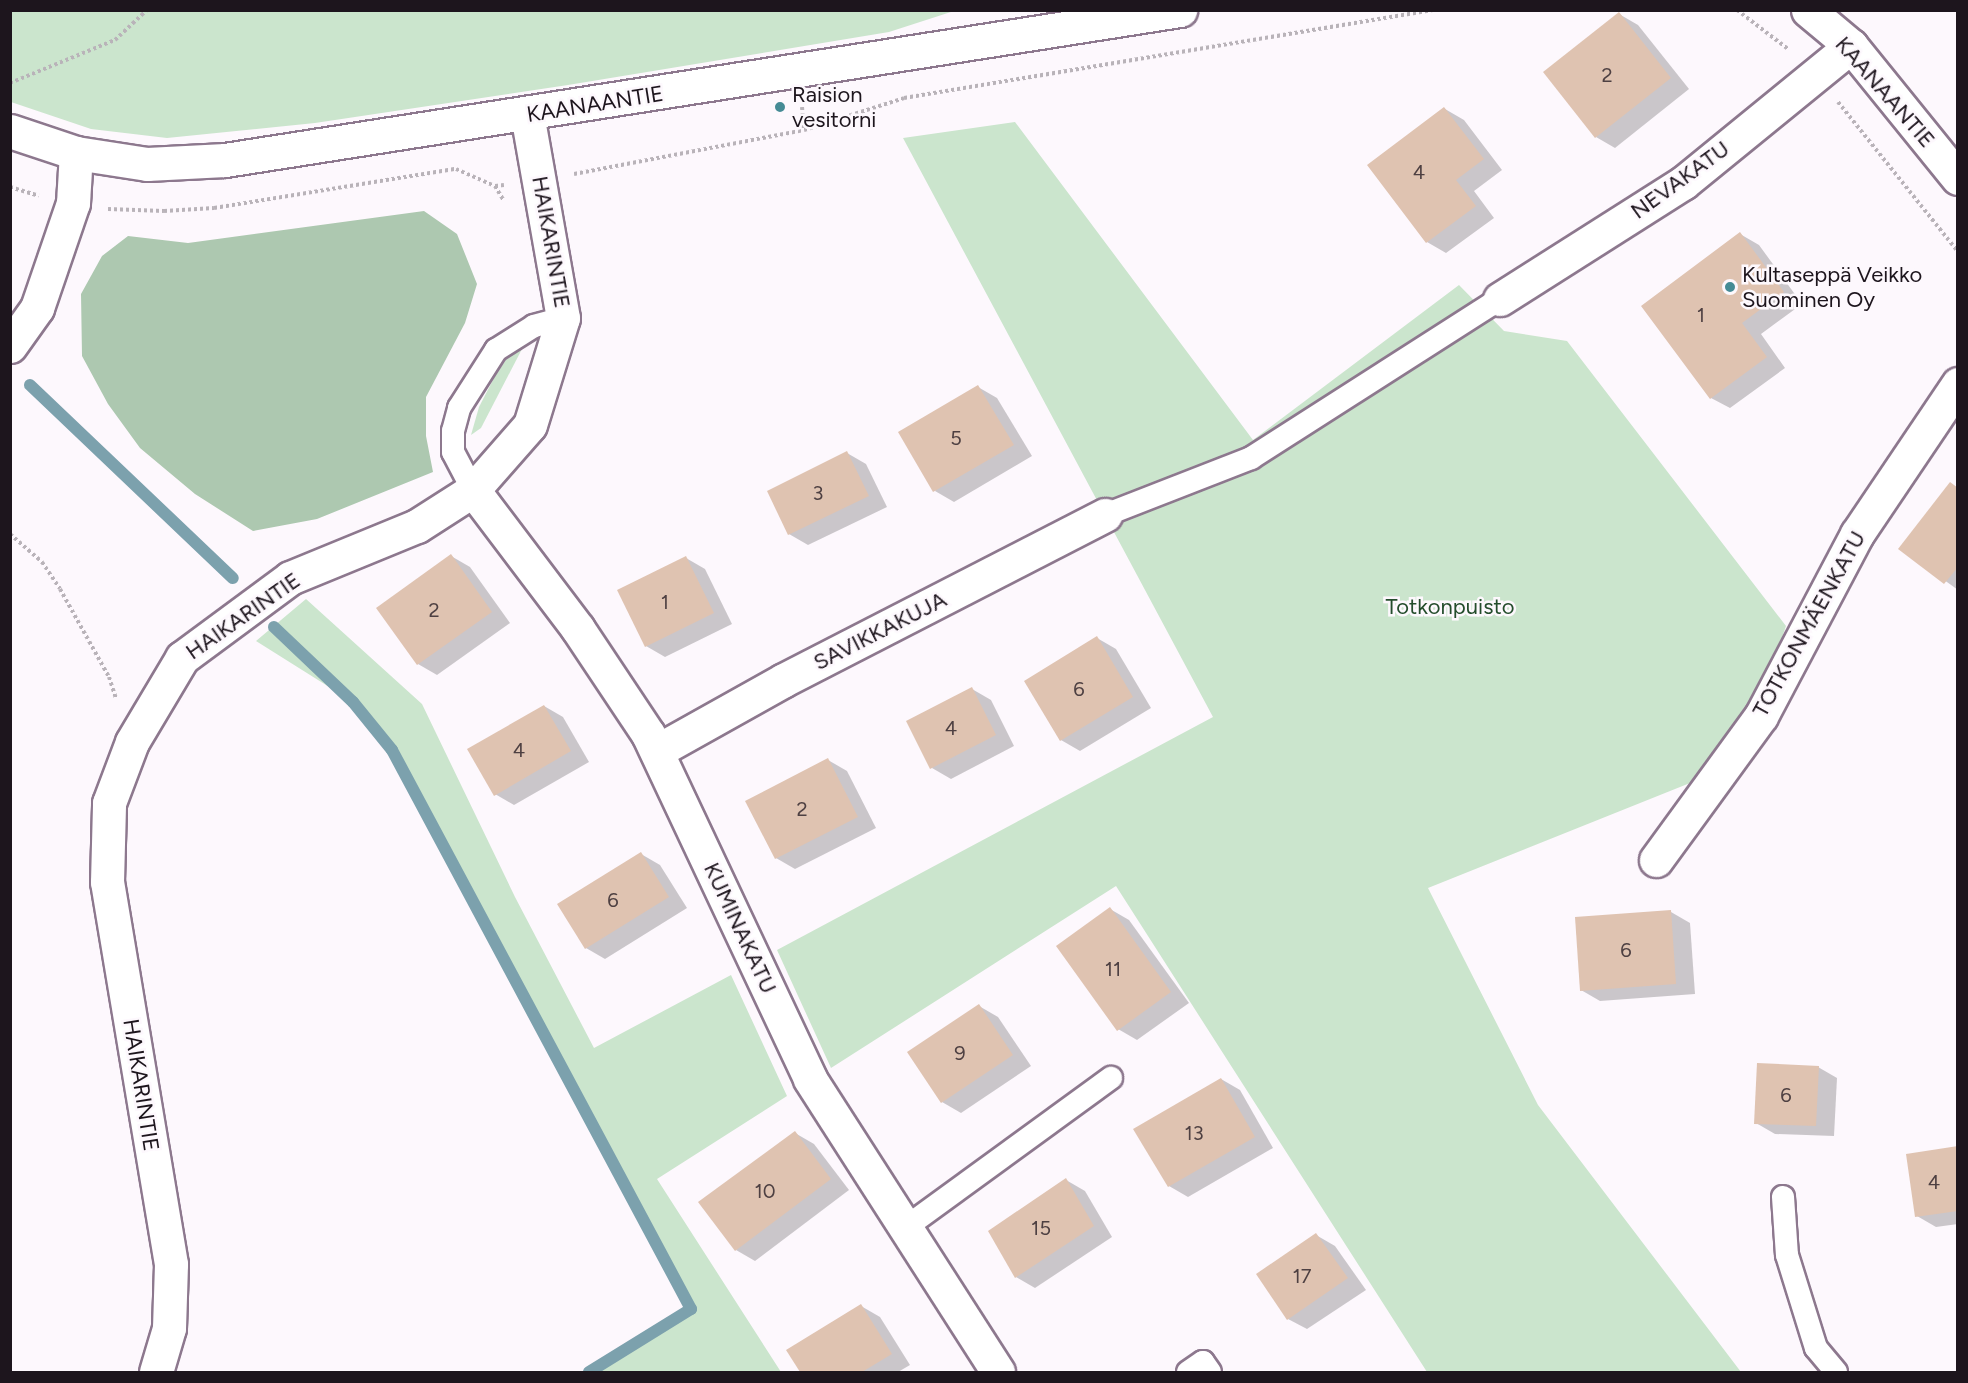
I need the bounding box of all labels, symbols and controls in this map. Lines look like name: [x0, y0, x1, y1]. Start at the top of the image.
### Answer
street label: KAANAANTIE: [1830, 31, 1940, 153]
house number: 2: [1601, 63, 1613, 87]
street label: KAANAANTIE: [525, 80, 665, 128]
place label: Raision vesitorni: [792, 81, 876, 132]
marker: Raision vesitorni: [773, 100, 787, 114]
street label: NEVAKATU: [1626, 136, 1734, 224]
house number: 4: [1413, 160, 1425, 184]
street label: HAIKARINTIE: [526, 174, 576, 310]
place label: Kultaseppä Veikko Suominen Oy: [1742, 261, 1922, 312]
marker: Kultaseppä Veikko Suominen Oy: [1723, 280, 1737, 294]
house number: 1: [1697, 303, 1705, 327]
house number: 5: [950, 426, 962, 450]
house number: 3: [813, 481, 823, 505]
street label: TOTKONMÄENKATU: [1747, 527, 1871, 721]
street label: HAIKARINTIE: [181, 567, 305, 665]
street label: SAVIKKAKUJA: [809, 586, 951, 676]
house number: 1: [661, 590, 669, 614]
park label: Totkonpuisto: [1386, 594, 1514, 620]
house number: 2: [428, 598, 440, 622]
house number: 6: [1073, 677, 1085, 701]
house number: 4: [945, 716, 957, 740]
house number: 4: [513, 738, 525, 762]
house number: 2: [796, 797, 808, 821]
street label: KUMINAKATU: [698, 858, 782, 998]
house number: 6: [607, 888, 619, 912]
house number: 6: [1620, 938, 1632, 962]
house number: 11: [1105, 957, 1121, 981]
street label: HAIKARINTIE: [118, 1017, 164, 1153]
house number: 9: [954, 1041, 966, 1065]
house number: 6: [1780, 1083, 1792, 1107]
house number: 13: [1184, 1121, 1204, 1145]
house number: 4: [1928, 1170, 1940, 1194]
house number: 10: [754, 1179, 776, 1203]
house number: 15: [1031, 1216, 1051, 1240]
house number: 17: [1293, 1264, 1311, 1288]

